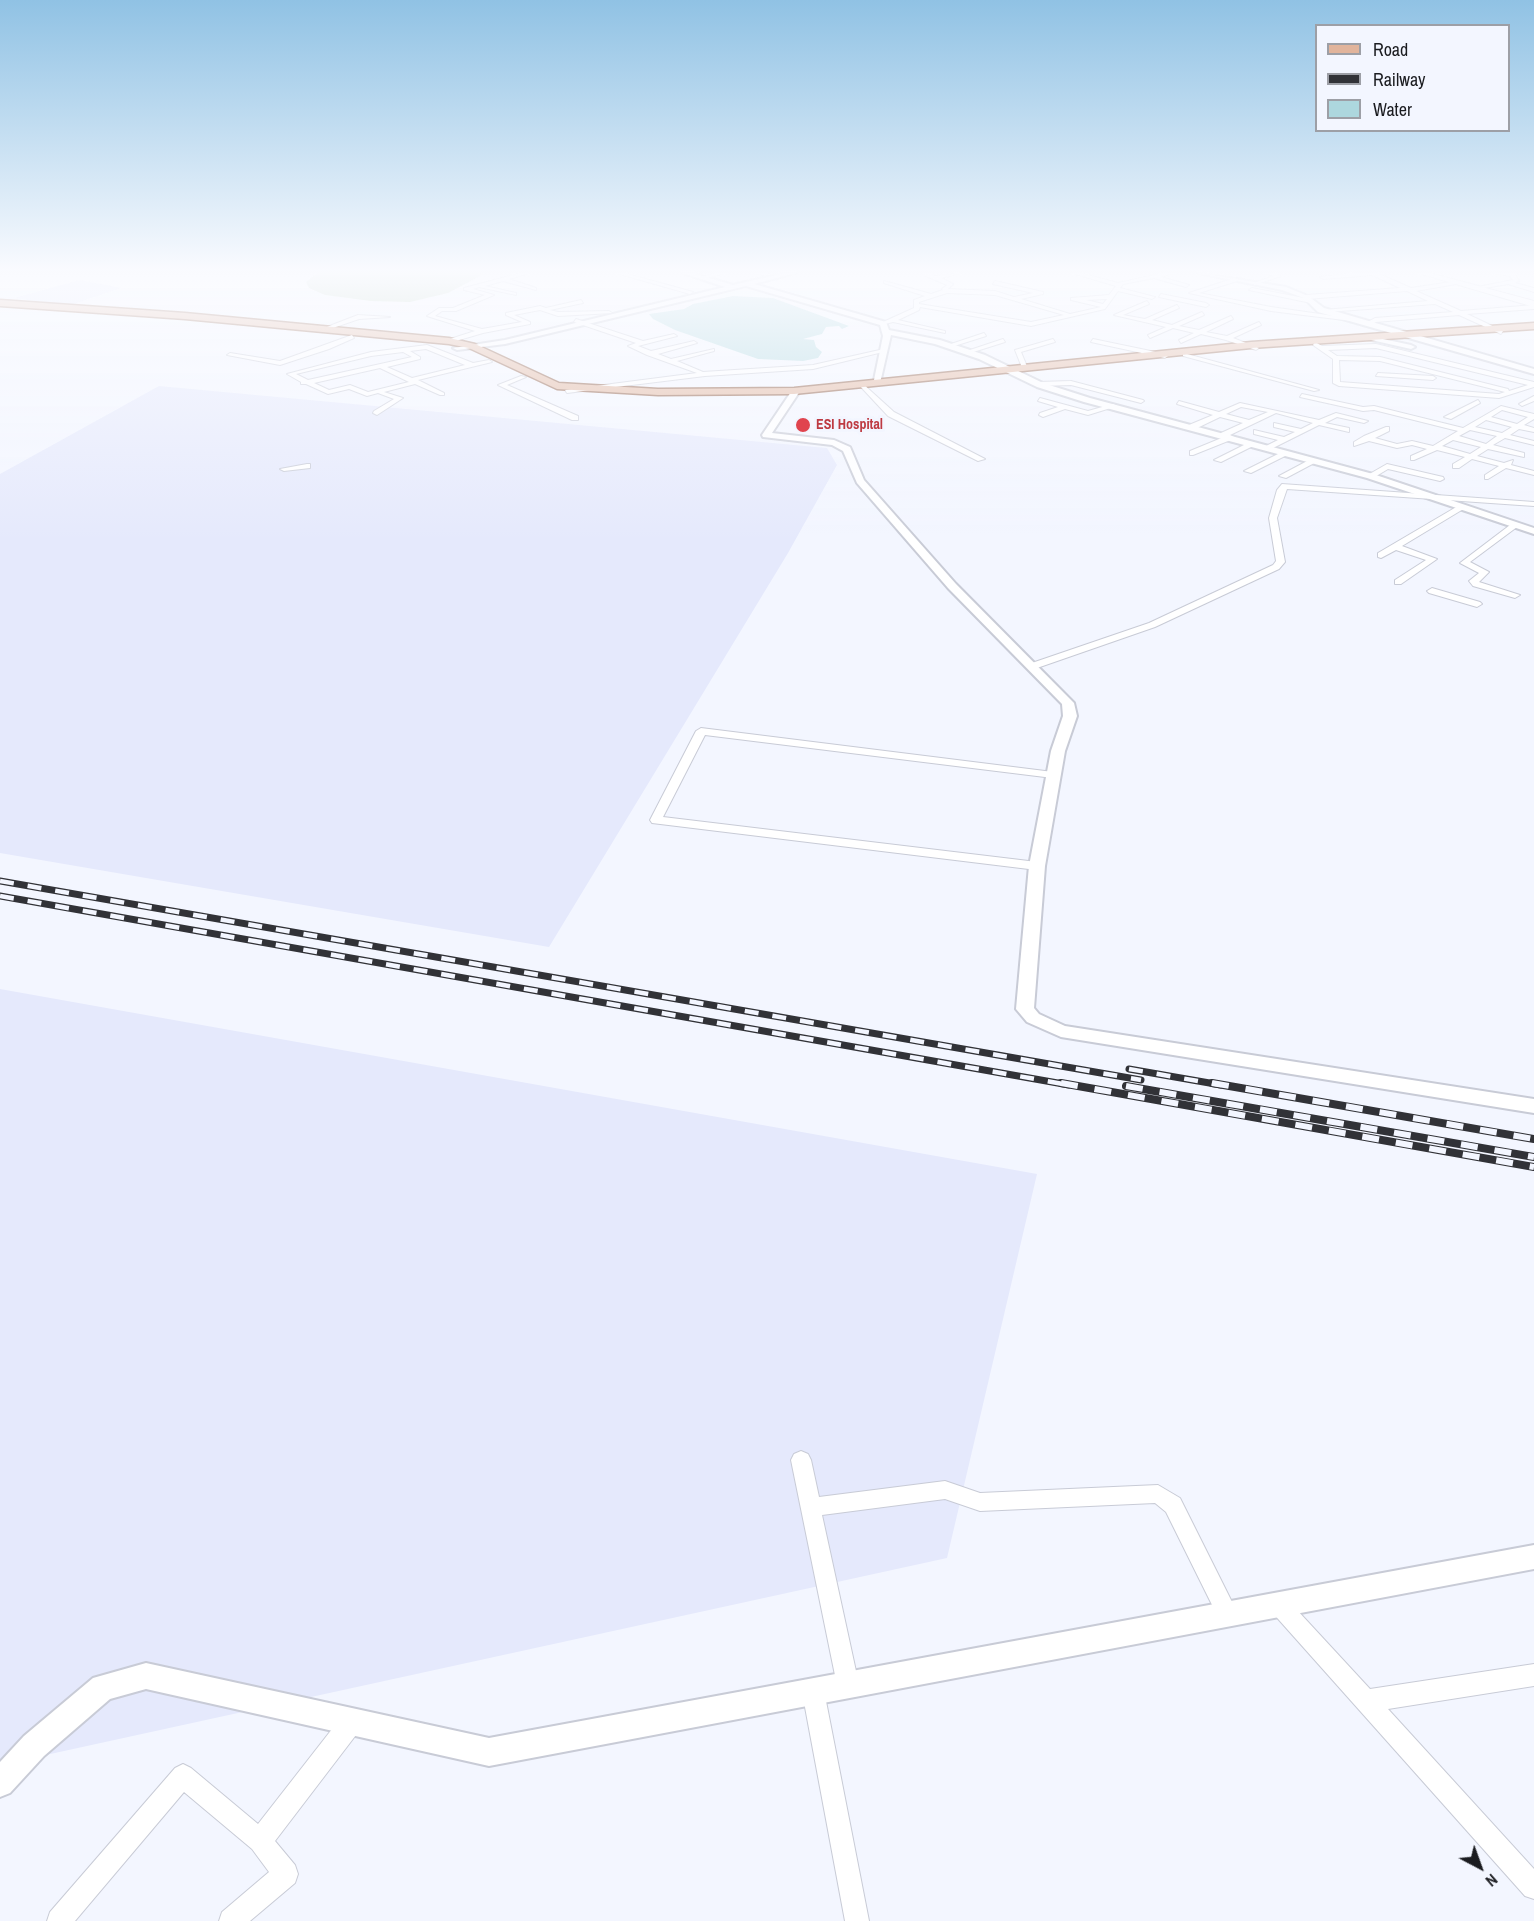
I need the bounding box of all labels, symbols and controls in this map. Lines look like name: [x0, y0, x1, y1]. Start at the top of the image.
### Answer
legend: [1315, 24, 1510, 132]
text: Road: [1373, 37, 1408, 62]
text: Railway: [1373, 67, 1426, 92]
text: Water: [1373, 97, 1412, 122]
marker: ESI Hospital: [794, 416, 812, 434]
place label: ESI Hospital: [816, 417, 883, 433]
north arrow: [1450, 1837, 1510, 1897]
text: N: [1481, 1869, 1503, 1892]

